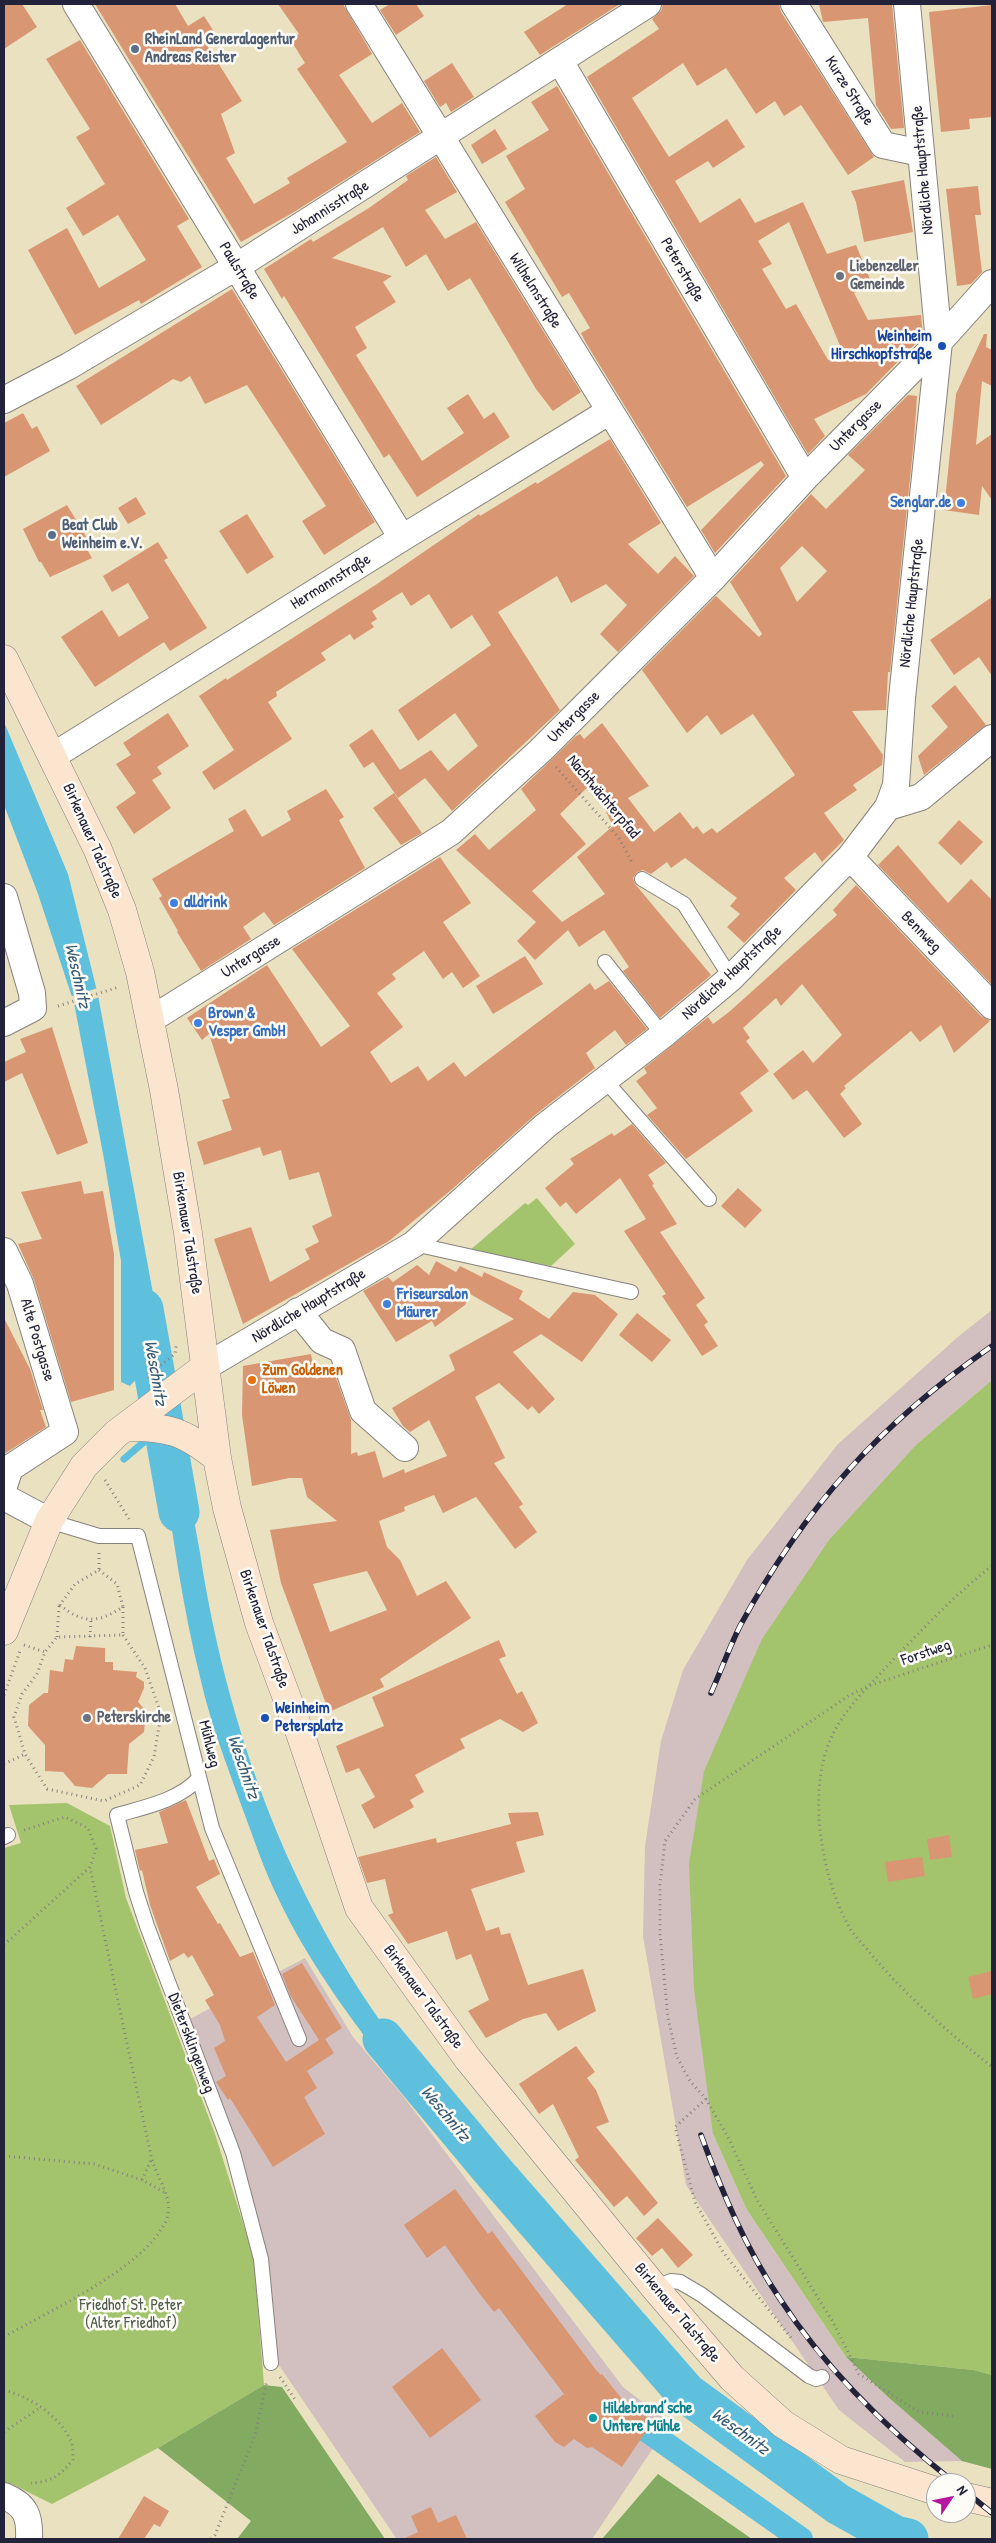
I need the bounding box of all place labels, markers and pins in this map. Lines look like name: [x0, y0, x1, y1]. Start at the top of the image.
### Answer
place label: RheinLand Generalagentur Andreas Reister: [145, 30, 295, 68]
marker: RheinLand Generalagentur Andreas Reister: [129, 43, 141, 55]
place label: Liebenzeller Gemeinde: [850, 257, 919, 295]
marker: Liebenzeller Gemeinde: [834, 270, 846, 282]
place label: Weinheim Hirschkopfstraße: [831, 327, 932, 365]
marker: Weinheim Hirschkopfstraße: [936, 340, 948, 352]
place label: Senglar.de: [890, 493, 951, 513]
marker: Senglar.de: [955, 497, 967, 509]
place label: Beat Club Weinheim e.V.: [62, 516, 142, 554]
marker: Beat Club Weinheim e.V.: [46, 529, 58, 541]
place label: alldrink: [184, 893, 227, 913]
marker: alldrink: [168, 897, 180, 909]
place label: Brown & Vesper GmbH: [208, 1004, 285, 1042]
marker: Brown & Vesper GmbH: [192, 1017, 204, 1029]
place label: Friseursalon Mäurer: [397, 1285, 468, 1323]
marker: Friseursalon Mäurer: [381, 1298, 393, 1310]
place label: Zum Goldenen Löwen: [262, 1361, 343, 1399]
marker: Zum Goldenen Löwen: [246, 1374, 258, 1386]
place label: Weinheim Petersplatz: [275, 1699, 343, 1737]
place label: Peterskirche: [97, 1708, 171, 1728]
marker: Peterskirche: [81, 1712, 93, 1724]
marker: Weinheim Petersplatz: [259, 1712, 271, 1724]
place label: Hildebrand’sche Untere Mühle: [603, 2399, 692, 2437]
marker: Hildebrand’sche Untere Mühle: [587, 2412, 599, 2424]

